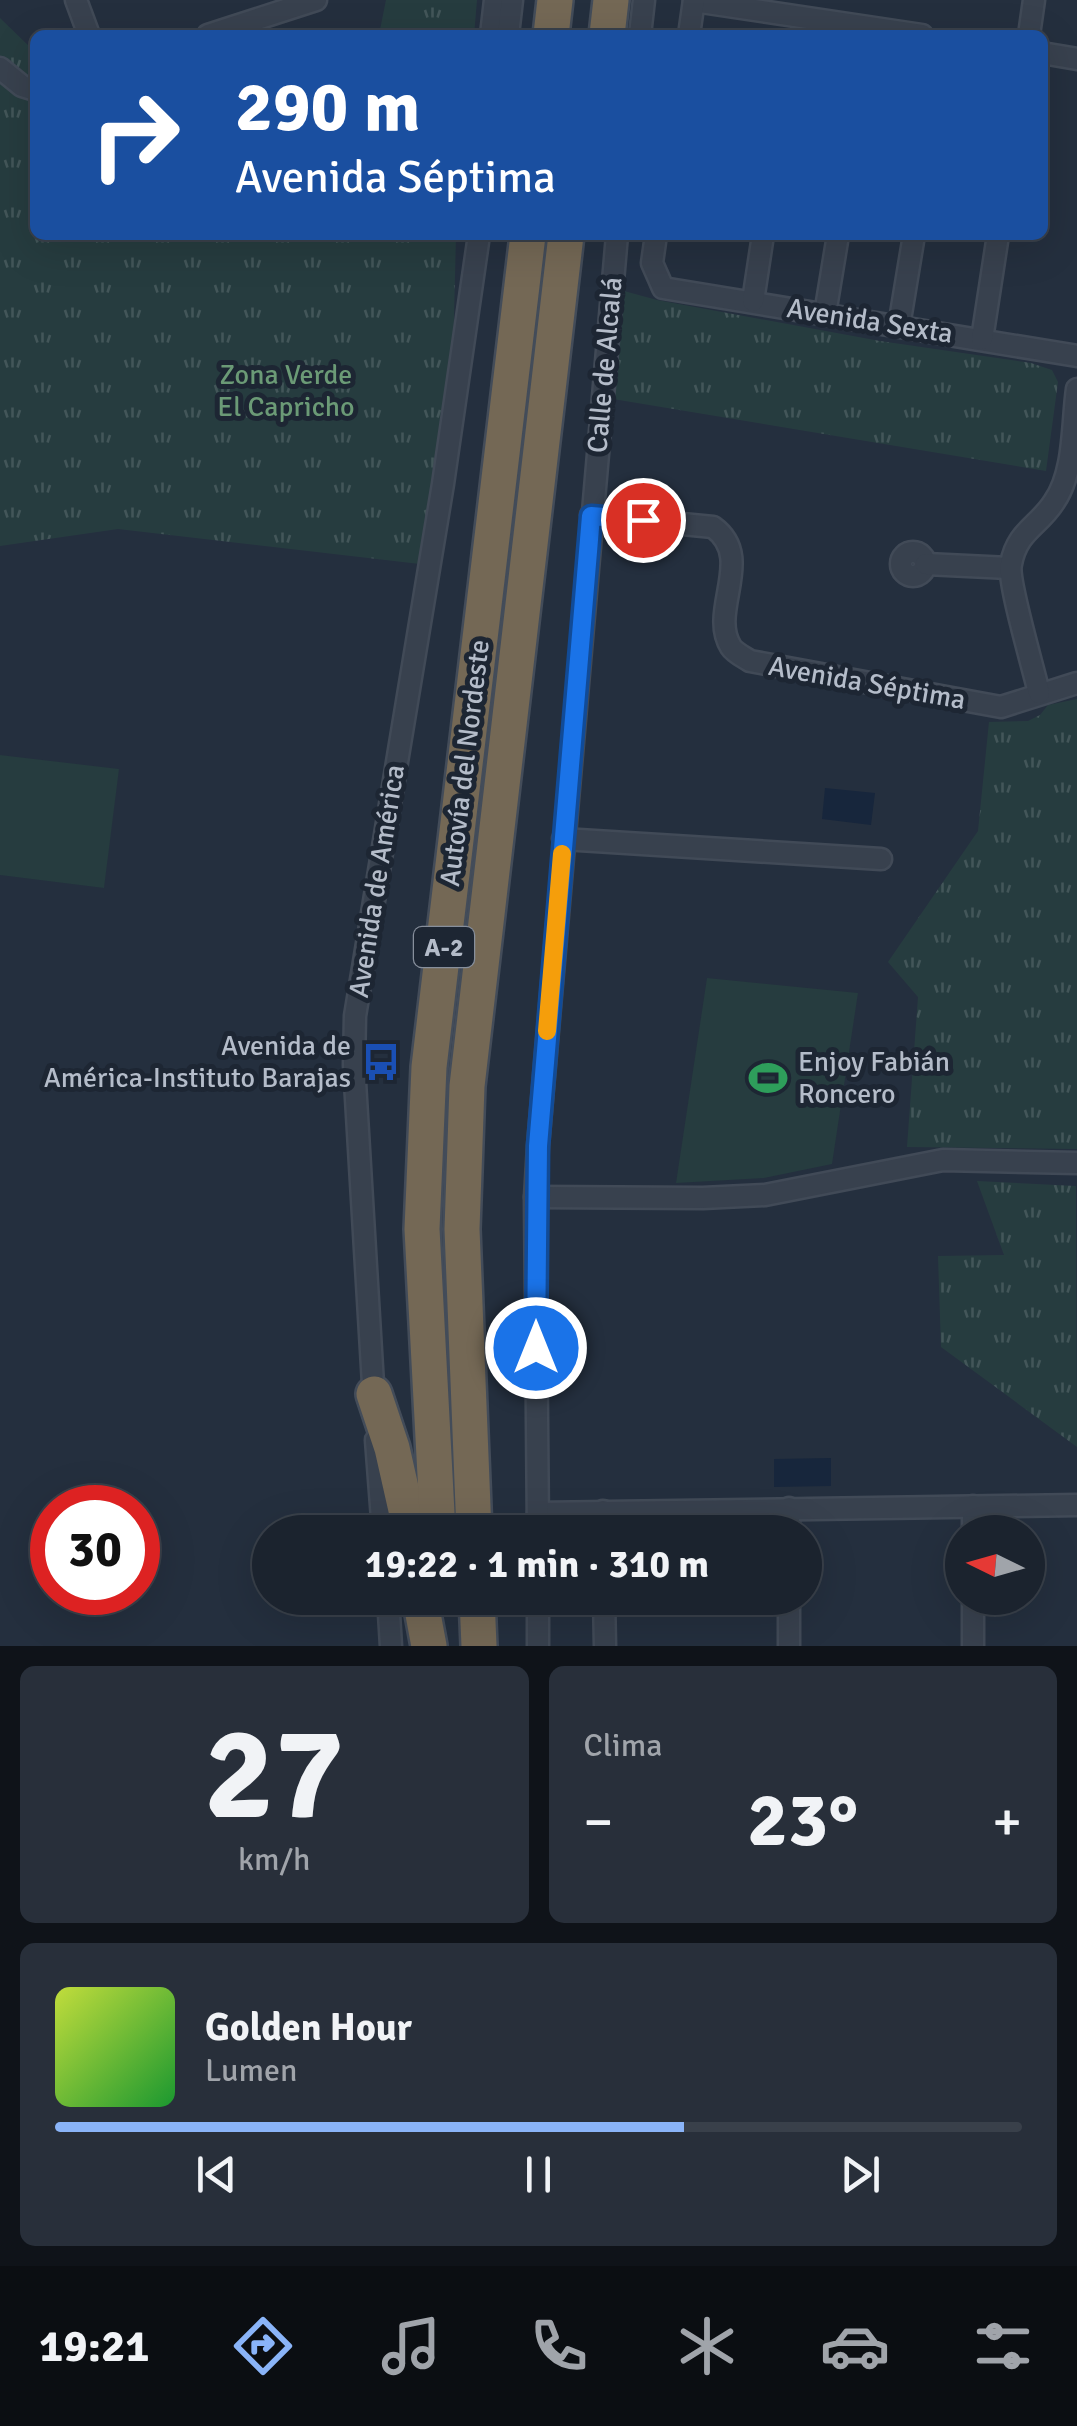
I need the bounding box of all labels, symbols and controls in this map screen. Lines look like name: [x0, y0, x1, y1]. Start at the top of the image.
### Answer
text: 290 m: [235, 64, 420, 150]
icon: right: [70, 70, 200, 200]
text: Avenida Séptima: [235, 150, 556, 205]
street label: Calle de Alcalá: [580, 276, 630, 454]
street label: Avenida Sexta: [785, 291, 955, 351]
park label: Zona Verde El Capricho: [217, 358, 355, 424]
pin: [601, 478, 686, 563]
icon: arrive: [616, 493, 671, 548]
street label: Autovía del Nordeste: [433, 638, 497, 888]
street label: Avenida Séptima: [766, 649, 968, 717]
street label: Avenida de América: [342, 762, 412, 1000]
road number: A-2: [414, 927, 474, 967]
place label: Avenida de América-Instituto Barajas: [44, 1029, 351, 1095]
bus stop icon: Avenida de América-Instituto Barajas: [360, 1041, 402, 1083]
place label: Enjoy Fabián Roncero: [798, 1045, 950, 1111]
sports icon: Enjoy Fabián Roncero: [747, 1057, 789, 1099]
position arrow: [484, 1296, 588, 1400]
speed limit sign: 30: [30, 1485, 160, 1615]
north arrow: [945, 1515, 1045, 1615]
map controls: [945, 1515, 1045, 1615]
text: 19:22 · 1 min · 310 m: [365, 1541, 709, 1588]
text: 27: [204, 1695, 344, 1855]
text: Clima: [584, 1726, 662, 1765]
text: 23°: [747, 1774, 858, 1867]
text: −: [584, 1788, 613, 1856]
text: +: [992, 1788, 1022, 1856]
text: km/h: [238, 1840, 310, 1879]
text: Golden Hour: [205, 2004, 412, 2051]
text: Lumen: [205, 2051, 297, 2090]
icon: previous: [189, 2147, 244, 2202]
icon: pause: [511, 2147, 566, 2202]
icon: next: [833, 2147, 888, 2202]
icon: directions: [228, 2311, 298, 2381]
icon: music: [376, 2311, 446, 2381]
icon: phone: [524, 2311, 594, 2381]
icon: climate: [672, 2311, 742, 2381]
icon: car: [820, 2311, 890, 2381]
icon: filters: [968, 2311, 1038, 2381]
text: 19:21: [39, 2319, 149, 2374]

